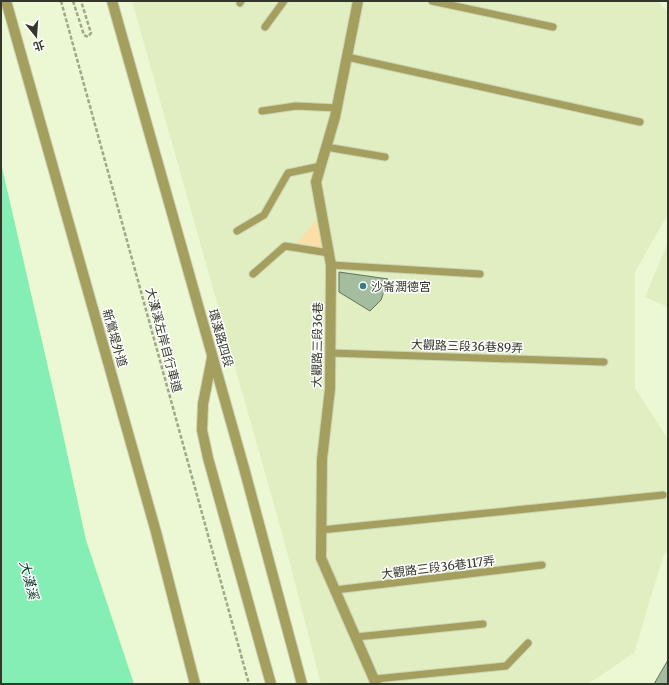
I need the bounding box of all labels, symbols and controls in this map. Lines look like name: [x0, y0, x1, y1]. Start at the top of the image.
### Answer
north arrow: [16, 16, 56, 56]
text: 北: [32, 37, 46, 54]
place label: 沙崙潤德宮: [371, 279, 431, 294]
marker: 沙崙潤德宮: [358, 281, 368, 291]
street label: 大漢溪左岸自行車道: [143, 286, 185, 394]
street label: 大觀路三段36巷: [309, 302, 325, 388]
street label: 新鶯堤外道: [100, 307, 130, 369]
street label: 環漢路四段: [206, 307, 236, 369]
street label: 大觀路三段36巷89弄: [411, 337, 523, 355]
street label: 大觀路三段36巷117弄: [380, 553, 496, 581]
water label: 大漢溪: [16, 559, 43, 603]

